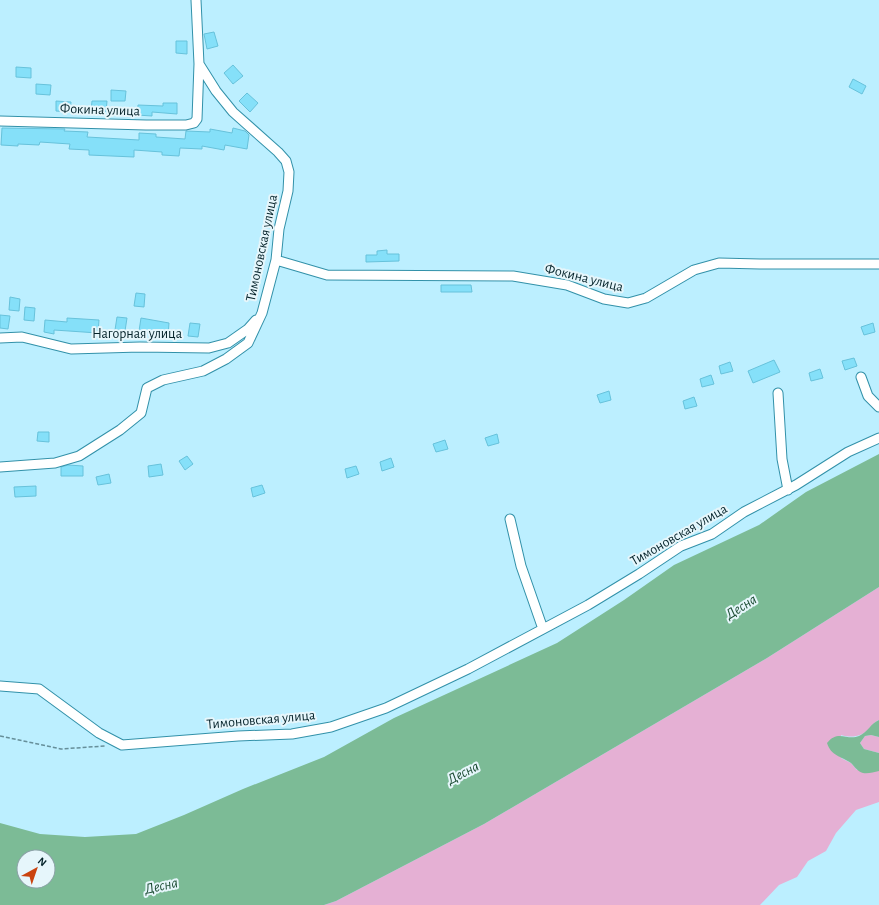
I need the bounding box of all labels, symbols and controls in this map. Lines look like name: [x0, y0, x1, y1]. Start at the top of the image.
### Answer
street label: Фокина улица: [60, 102, 141, 118]
street label: Тимоновская улица: [244, 193, 280, 303]
street label: Фокина улица: [543, 261, 625, 295]
street label: Нагорная улица: [92, 327, 183, 341]
street label: Тимоновская улица: [628, 501, 730, 568]
water label: Десна: [722, 592, 759, 623]
street label: Тимоновская улица: [206, 708, 316, 732]
water label: Десна: [444, 759, 481, 788]
north arrow: [16, 849, 56, 889]
text: N: [36, 855, 49, 868]
water label: Десна: [142, 875, 179, 897]

